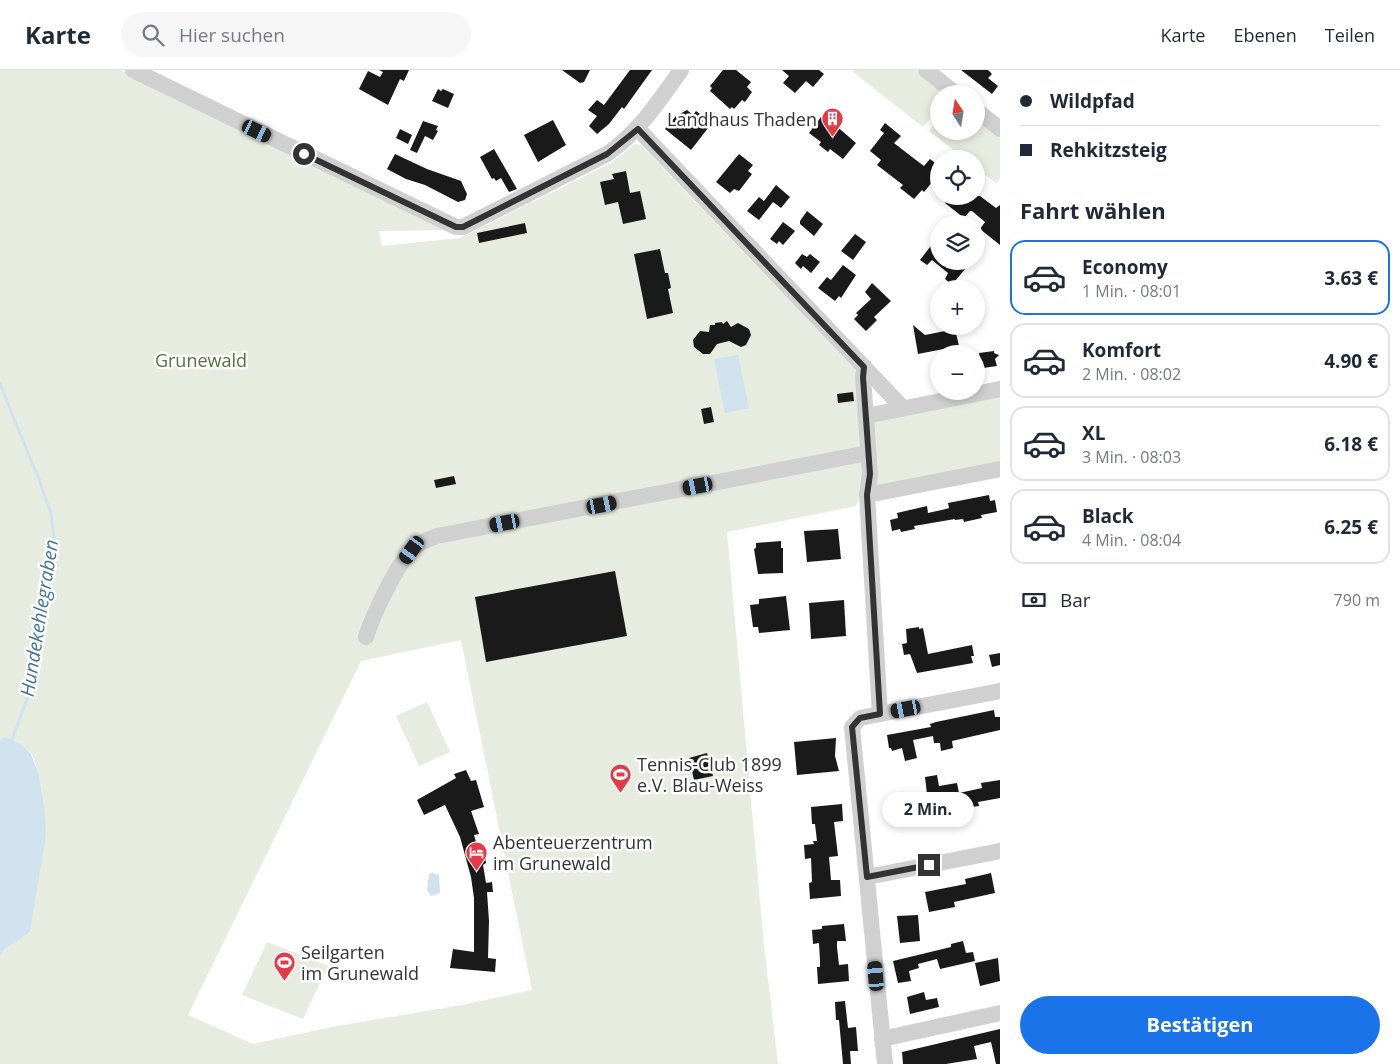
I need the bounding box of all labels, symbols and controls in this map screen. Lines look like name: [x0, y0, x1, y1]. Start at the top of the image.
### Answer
search box: [121, 12, 471, 57]
text: Karte: [25, 18, 91, 51]
icon: search: [139, 21, 167, 49]
text: Hier suchen: [179, 22, 285, 48]
text: Karte: [1161, 23, 1205, 47]
text: Ebenen: [1233, 23, 1297, 47]
text: Teilen: [1325, 23, 1375, 47]
north arrow: [930, 85, 985, 140]
map controls: [930, 85, 985, 400]
text: Wildpfad: [1050, 88, 1135, 114]
place label: Landhaus Thaden: [667, 107, 817, 131]
building icon: Landhaus Thaden: [821, 107, 845, 138]
car: [240, 118, 273, 144]
text: Rehkitzsteig: [1050, 137, 1167, 163]
route start: [293, 143, 315, 165]
button: locate: [930, 150, 985, 205]
text: Fahrt wählen: [1020, 195, 1166, 225]
button: layers: [930, 215, 985, 270]
text: Economy: [1082, 254, 1168, 280]
icon: car: [1022, 255, 1067, 300]
text: 3.63 €: [1324, 265, 1378, 291]
button: +: [930, 280, 985, 335]
text: 1 Min. · 08:01: [1082, 280, 1181, 302]
text: Komfort: [1082, 337, 1161, 363]
icon: car: [1022, 338, 1067, 383]
button: −: [930, 345, 985, 400]
park label: Grunewald: [155, 348, 247, 372]
text: 4.90 €: [1324, 348, 1378, 374]
text: 2 Min. · 08:02: [1082, 363, 1181, 385]
text: XL: [1082, 420, 1105, 446]
icon: car: [1022, 421, 1067, 466]
text: 6.18 €: [1324, 431, 1378, 457]
text: 3 Min. · 08:03: [1082, 446, 1181, 468]
car: [681, 476, 714, 496]
car: [585, 495, 618, 515]
text: Black: [1082, 503, 1134, 529]
icon: car: [1022, 504, 1067, 549]
car: [488, 513, 521, 533]
text: 6.25 €: [1324, 514, 1378, 540]
text: 4 Min. · 08:04: [1082, 529, 1181, 551]
car: [397, 533, 426, 567]
water label: Hundekehlegraben: [14, 538, 64, 698]
icon: cash: [1020, 586, 1048, 614]
text: Bar: [1060, 587, 1091, 613]
text: 790 m: [1334, 589, 1380, 611]
car: [889, 699, 922, 719]
place label: Tennis-Club 1899 e.V. Blau-Weiss: [637, 752, 782, 797]
sports icon: Tennis-Club 1899 e.V. Blau-Weiss: [609, 762, 633, 793]
callout: 2 Min.: [883, 792, 975, 828]
text: 2 Min.: [904, 798, 952, 820]
place label: Abenteuerzentrum im Grunewald: [493, 830, 653, 875]
hotel icon: Abenteuerzentrum im Grunewald: [465, 840, 489, 871]
route end: [918, 854, 940, 876]
place label: Seilgarten im Grunewald: [301, 940, 419, 985]
sports icon: Seilgarten im Grunewald: [273, 950, 297, 981]
car: [867, 960, 884, 992]
button: Bestätigen: [1020, 996, 1380, 1054]

